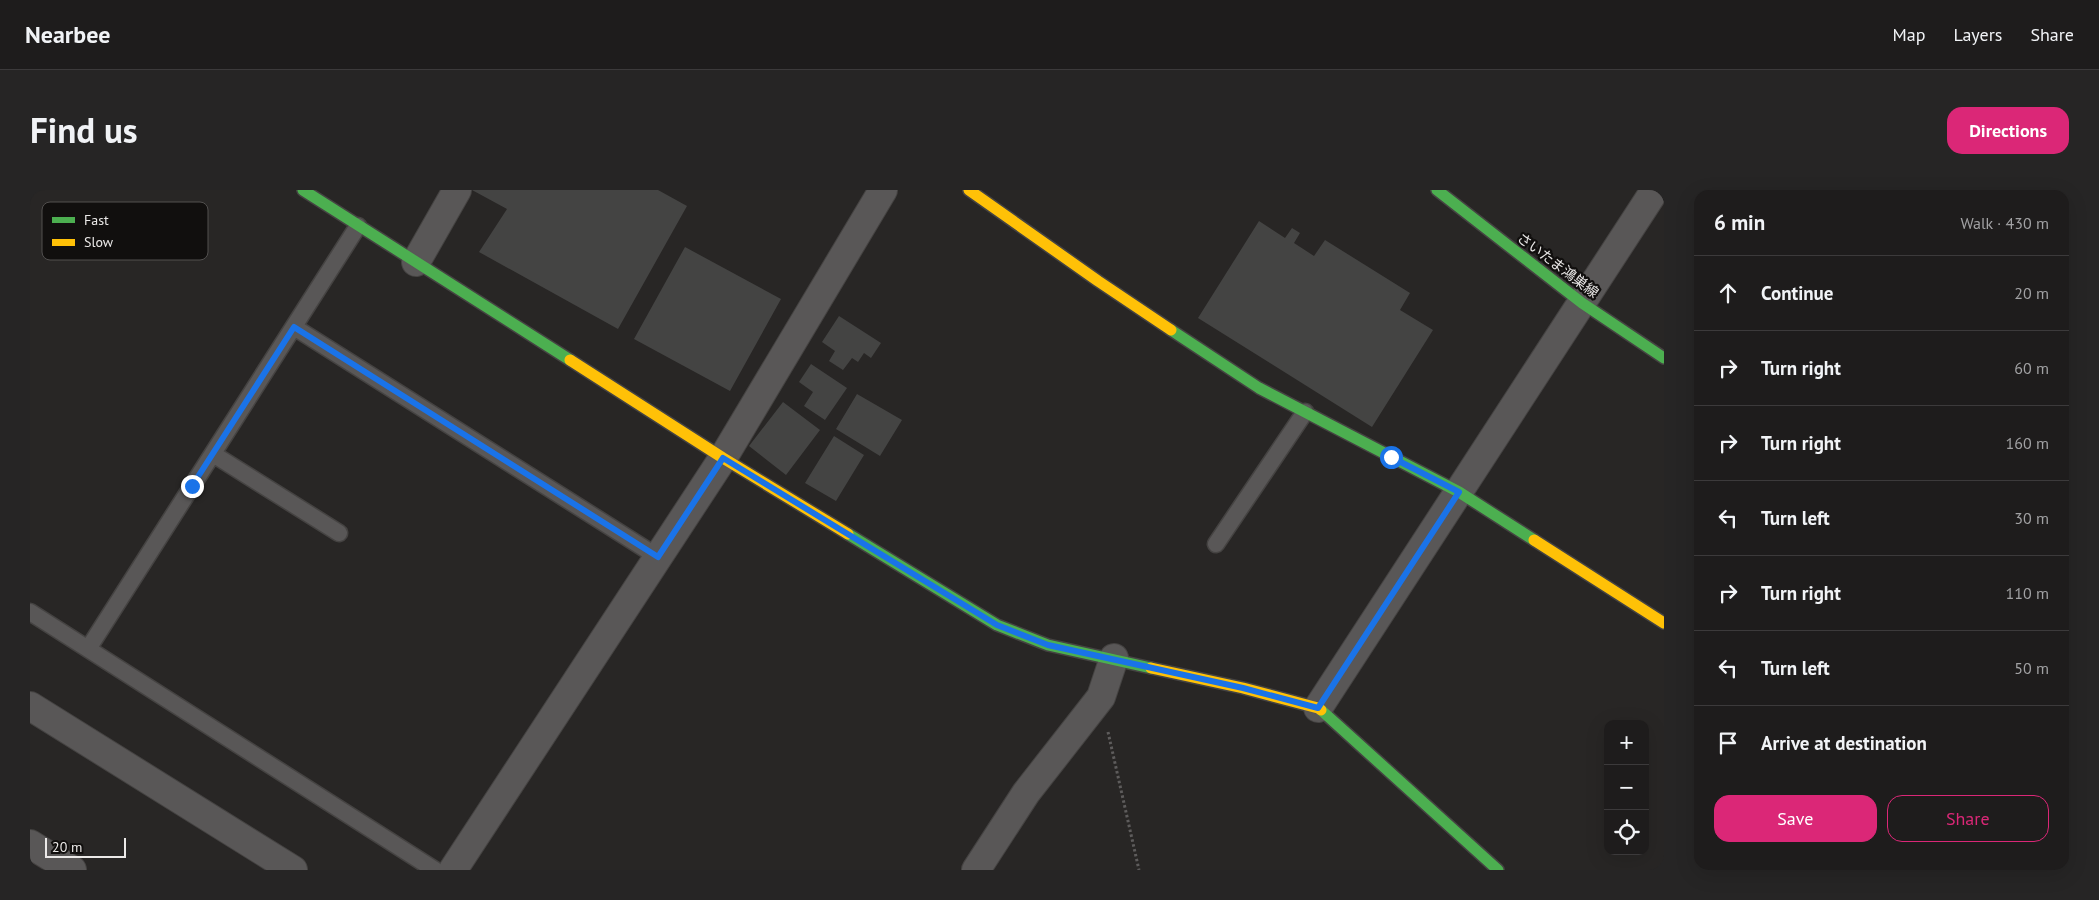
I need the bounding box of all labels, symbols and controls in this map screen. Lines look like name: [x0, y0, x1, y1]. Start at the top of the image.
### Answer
text: Nearbee: [25, 19, 110, 50]
text: Map: [1893, 23, 1925, 46]
text: Layers: [1953, 23, 2002, 46]
text: Share: [2030, 23, 2074, 46]
text: Find us: [30, 107, 138, 153]
button: Directions: [1947, 107, 2069, 154]
legend: [42, 202, 208, 260]
text: 6 min: [1714, 209, 1765, 236]
text: Fast: [84, 211, 109, 229]
text: Walk · 430 m: [1960, 213, 2049, 233]
street label: さいたま鴻巣線: [1514, 228, 1602, 302]
text: Slow: [84, 233, 114, 251]
icon: ahead: [1714, 279, 1742, 307]
text: Continue: [1761, 281, 1833, 305]
text: 20 m: [2014, 283, 2049, 303]
icon: right: [1714, 354, 1742, 382]
text: Turn right: [1761, 356, 1841, 380]
text: 60 m: [2014, 358, 2049, 378]
icon: right: [1714, 429, 1742, 457]
text: Turn right: [1761, 431, 1841, 455]
text: 160 m: [2006, 433, 2049, 453]
route start: [1380, 446, 1403, 469]
route end: [181, 475, 204, 498]
icon: left: [1714, 504, 1742, 532]
text: Turn left: [1761, 506, 1830, 530]
text: 30 m: [2014, 508, 2049, 528]
icon: right: [1714, 579, 1742, 607]
text: Turn right: [1761, 581, 1841, 605]
text: 110 m: [2006, 583, 2049, 603]
icon: left: [1714, 654, 1742, 682]
text: Turn left: [1761, 656, 1830, 680]
text: 50 m: [2014, 658, 2049, 678]
map controls: [1604, 720, 1649, 855]
button: +: [1604, 720, 1649, 765]
icon: arrive: [1714, 729, 1742, 757]
text: Arrive at destination: [1761, 731, 1927, 755]
button: −: [1604, 765, 1649, 810]
button: Save: [1714, 795, 1877, 842]
button: Share: [1887, 795, 2049, 842]
button: locate: [1604, 810, 1649, 855]
scale bar: [45, 835, 126, 858]
text: 20 m: [52, 838, 82, 856]

